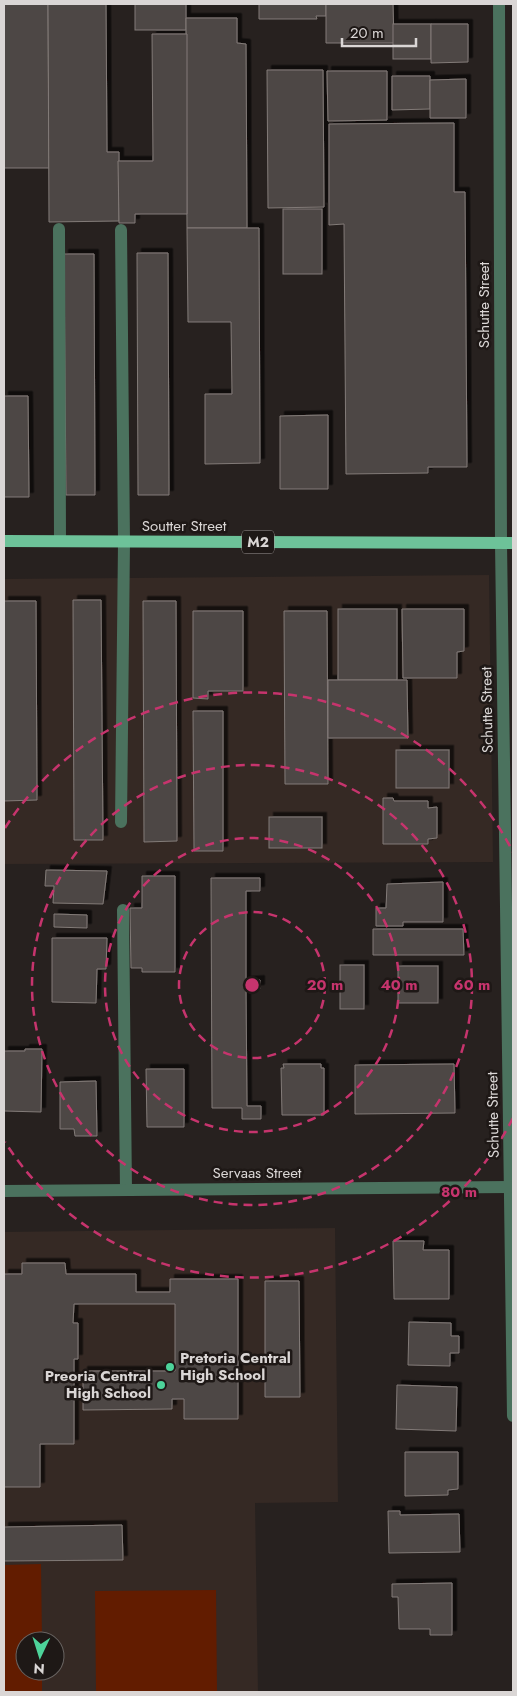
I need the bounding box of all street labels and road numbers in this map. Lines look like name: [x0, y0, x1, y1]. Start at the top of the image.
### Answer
street label: Schutte Street: [473, 261, 495, 348]
street label: Soutter Street: [142, 515, 227, 537]
road number: M2: [242, 530, 274, 554]
street label: Schutte Street: [475, 666, 499, 753]
street label: Schutte Street: [481, 1071, 505, 1158]
street label: Servaas Street: [213, 1162, 302, 1184]

